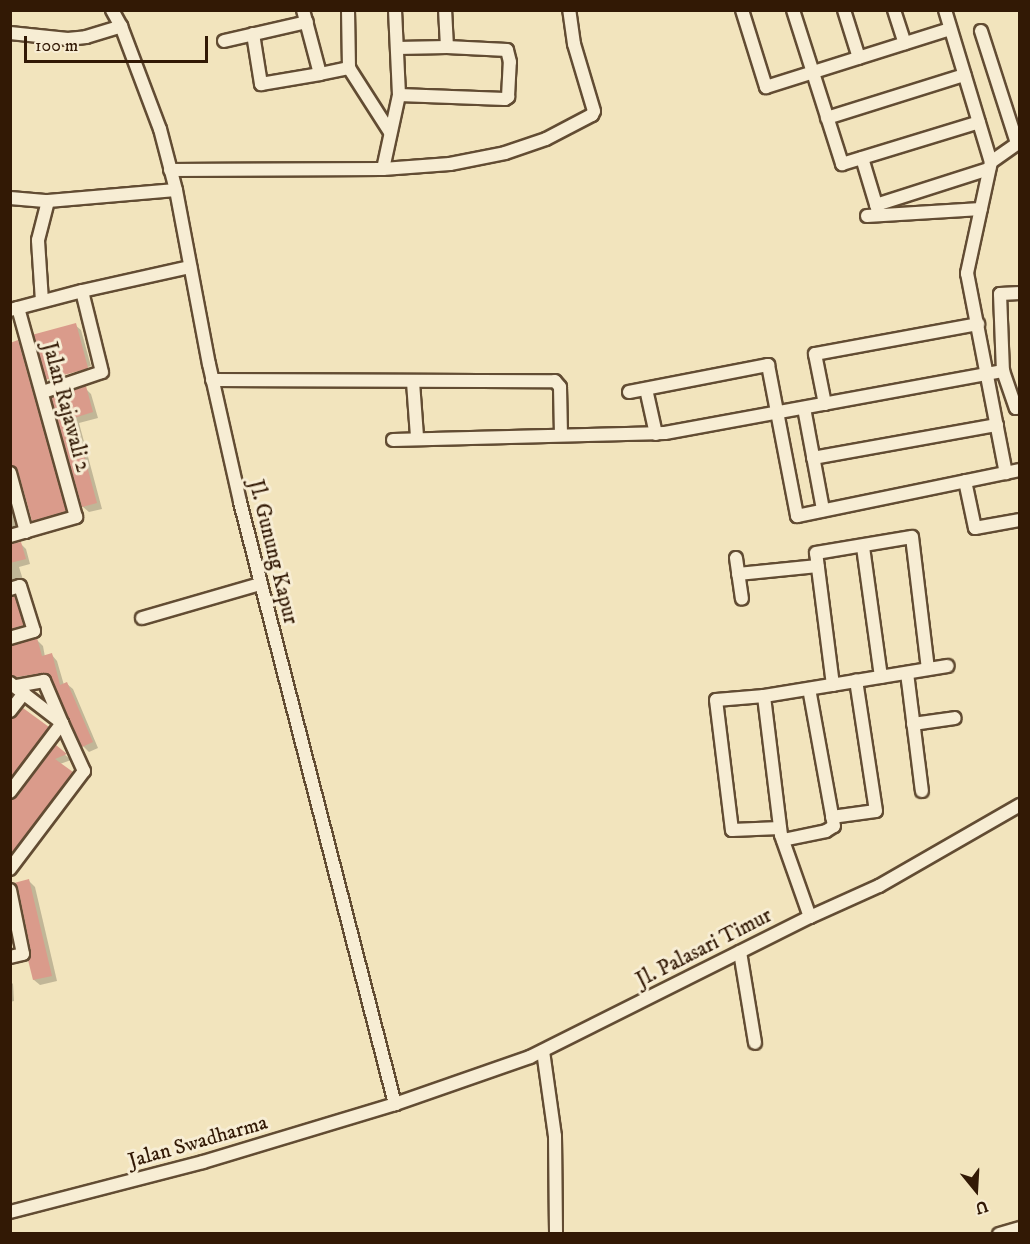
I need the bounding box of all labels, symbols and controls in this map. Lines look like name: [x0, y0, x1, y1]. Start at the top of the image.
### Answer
scale bar: [27, 24, 212, 62]
text: 100 m: [35, 35, 78, 57]
street label: Jalan Rajawali 2: [37, 339, 95, 475]
street label: Jl. Gunung Kapur: [243, 477, 303, 627]
street label: Jl. Palasari Timur: [632, 903, 776, 993]
street label: Jalan Swadharma: [125, 1110, 271, 1174]
north arrow: [946, 1160, 1006, 1220]
text: U: [973, 1196, 991, 1219]

